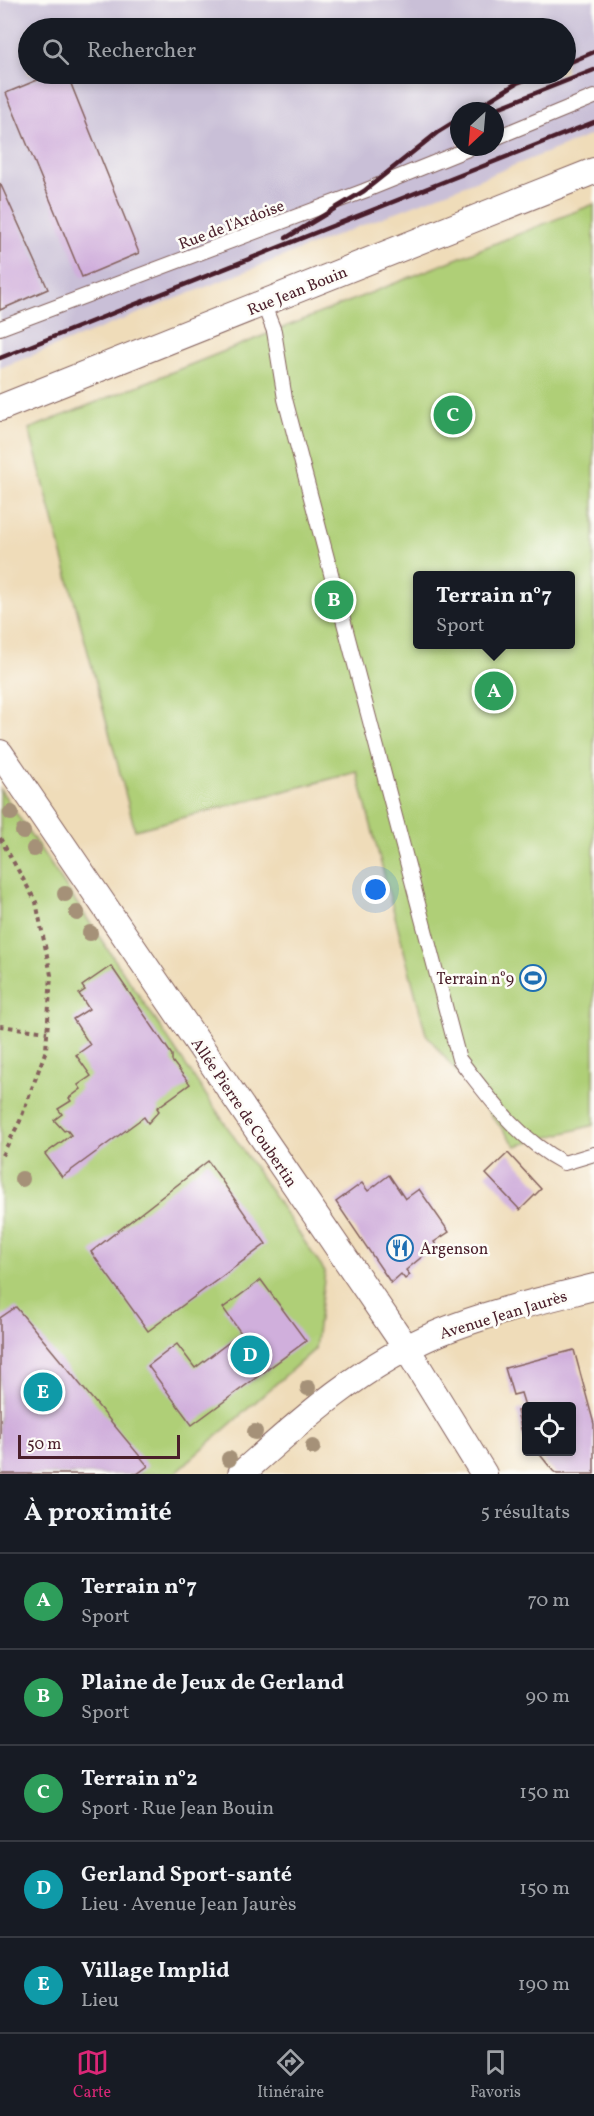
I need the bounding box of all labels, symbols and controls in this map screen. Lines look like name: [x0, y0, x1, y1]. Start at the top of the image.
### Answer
search box: [18, 18, 576, 84]
icon: search: [39, 35, 72, 68]
text: Rechercher: [87, 36, 196, 67]
north arrow: [450, 102, 504, 156]
street label: Rue de l'Ardoise: [176, 196, 288, 256]
street label: Rue Jean Bouin: [244, 262, 351, 322]
pin: C: [434, 392, 472, 438]
popup: [413, 571, 575, 649]
pin: B: [314, 578, 354, 622]
text: Terrain n°7: [436, 581, 552, 612]
text: Sport: [436, 612, 485, 640]
pin: A: [474, 668, 514, 714]
your location: [361, 875, 390, 904]
sports icon: Terrain n°9: [518, 963, 548, 993]
place label: Terrain n°9: [436, 969, 514, 991]
street label: Allée Pierre de Coubertin: [185, 1034, 302, 1192]
restaurant icon: Argenson: [385, 1233, 415, 1263]
place label: Argenson: [420, 1239, 488, 1261]
street label: Avenue Jean Jaurès: [437, 1286, 570, 1346]
pin: D: [230, 1332, 270, 1378]
pin: E: [24, 1370, 63, 1414]
map controls: [522, 1402, 576, 1456]
button: locate: [522, 1402, 576, 1456]
scale bar: [18, 1432, 180, 1460]
text: 50 m: [27, 1434, 61, 1456]
text: À proximité: [24, 1495, 172, 1531]
text: 5 résultats: [480, 1499, 570, 1527]
text: Terrain n°7: [81, 1572, 197, 1603]
text: A: [36, 1587, 51, 1615]
text: 70 m: [527, 1587, 570, 1615]
text: Sport: [81, 1603, 130, 1631]
text: Plaine de Jeux de Gerland: [81, 1668, 344, 1699]
text: B: [37, 1683, 50, 1711]
text: 90 m: [526, 1683, 570, 1711]
text: Sport: [81, 1699, 130, 1727]
text: Terrain n°2: [81, 1764, 198, 1795]
text: C: [37, 1779, 50, 1807]
text: 150 m: [519, 1779, 570, 1807]
text: Sport · Rue Jean Bouin: [81, 1795, 274, 1823]
text: Gerland Sport-santé: [81, 1860, 292, 1891]
text: D: [36, 1875, 51, 1903]
text: 150 m: [519, 1875, 570, 1903]
text: Lieu · Avenue Jean Jaurès: [81, 1891, 297, 1919]
text: Village Implid: [81, 1956, 230, 1987]
text: E: [37, 1971, 50, 1999]
text: 190 m: [518, 1971, 570, 1999]
text: Lieu: [81, 1987, 119, 2015]
tab: Carte: [73, 2046, 111, 2104]
tab: Itinéraire: [257, 2046, 324, 2104]
tab: Favoris: [470, 2046, 521, 2104]

